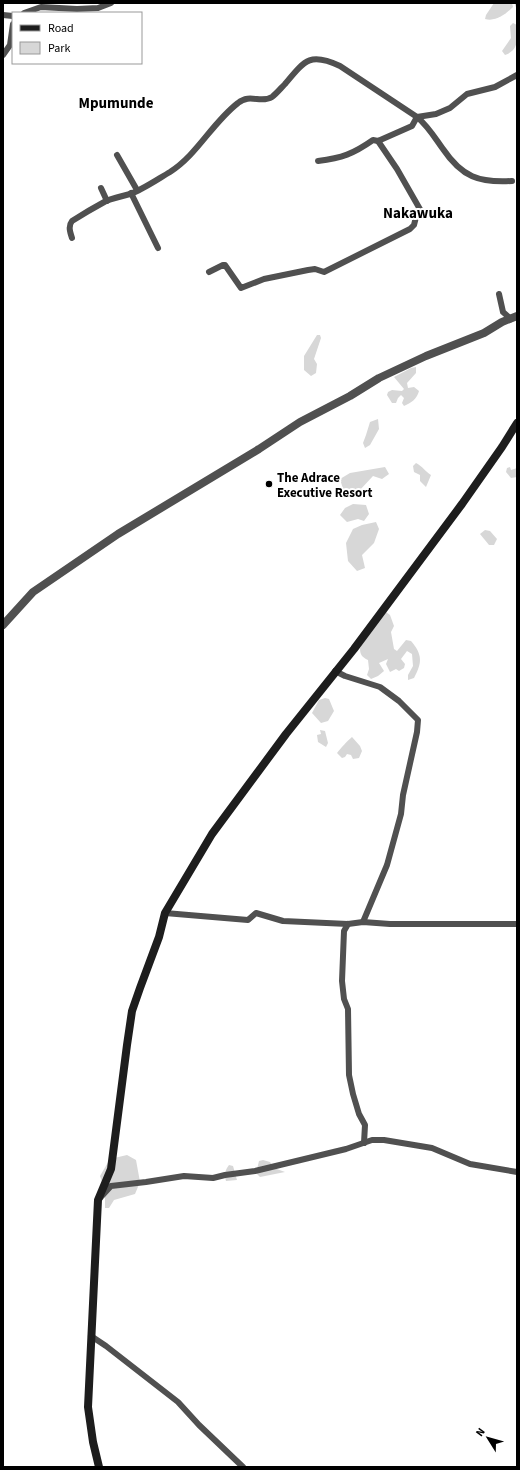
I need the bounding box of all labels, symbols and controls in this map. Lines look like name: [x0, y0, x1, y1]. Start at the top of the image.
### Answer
legend: [12, 12, 142, 64]
text: Road: [48, 20, 74, 37]
text: Park: [48, 40, 70, 57]
district label: Mpumunde: [79, 93, 154, 114]
district label: Nakawuka: [383, 203, 453, 224]
place label: The Adrace Executive Resort: [277, 469, 372, 502]
marker: The Adrace Executive Resort: [264, 479, 274, 489]
north arrow: [468, 1418, 508, 1458]
text: N: [472, 1425, 489, 1440]

